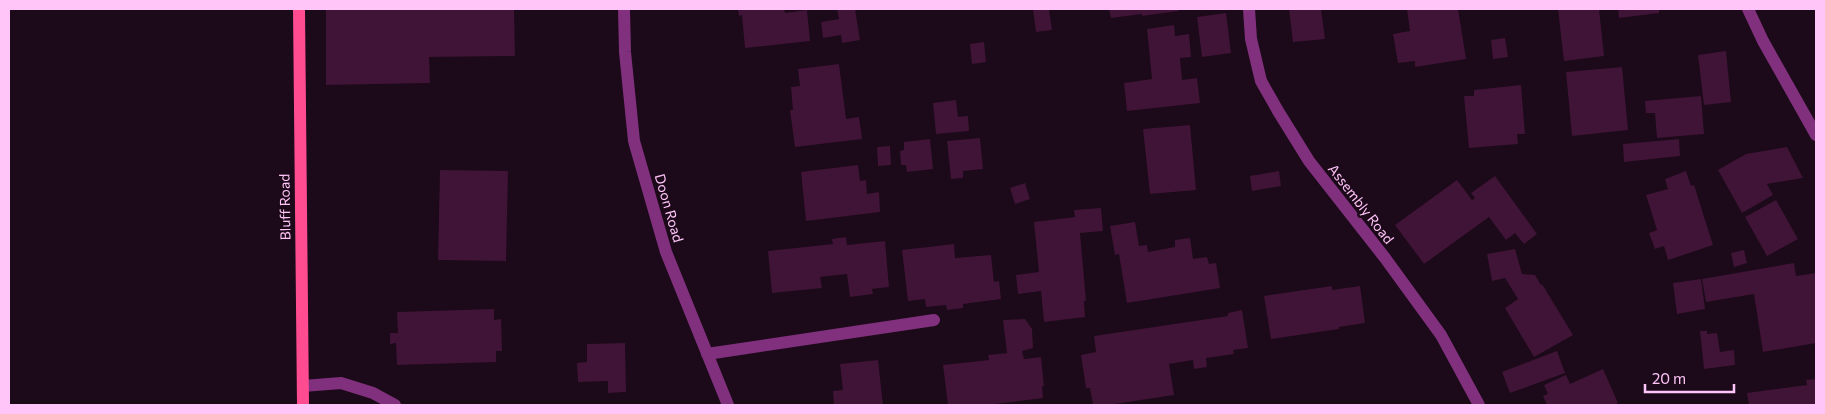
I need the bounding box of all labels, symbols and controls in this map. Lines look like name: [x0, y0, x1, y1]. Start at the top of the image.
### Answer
street label: Assembly Road: [1325, 160, 1398, 247]
street label: Doon Road: [652, 172, 687, 244]
street label: Bluff Road: [275, 174, 294, 240]
scale bar: [1645, 362, 1734, 394]
text: 20 m: [1652, 369, 1686, 387]

